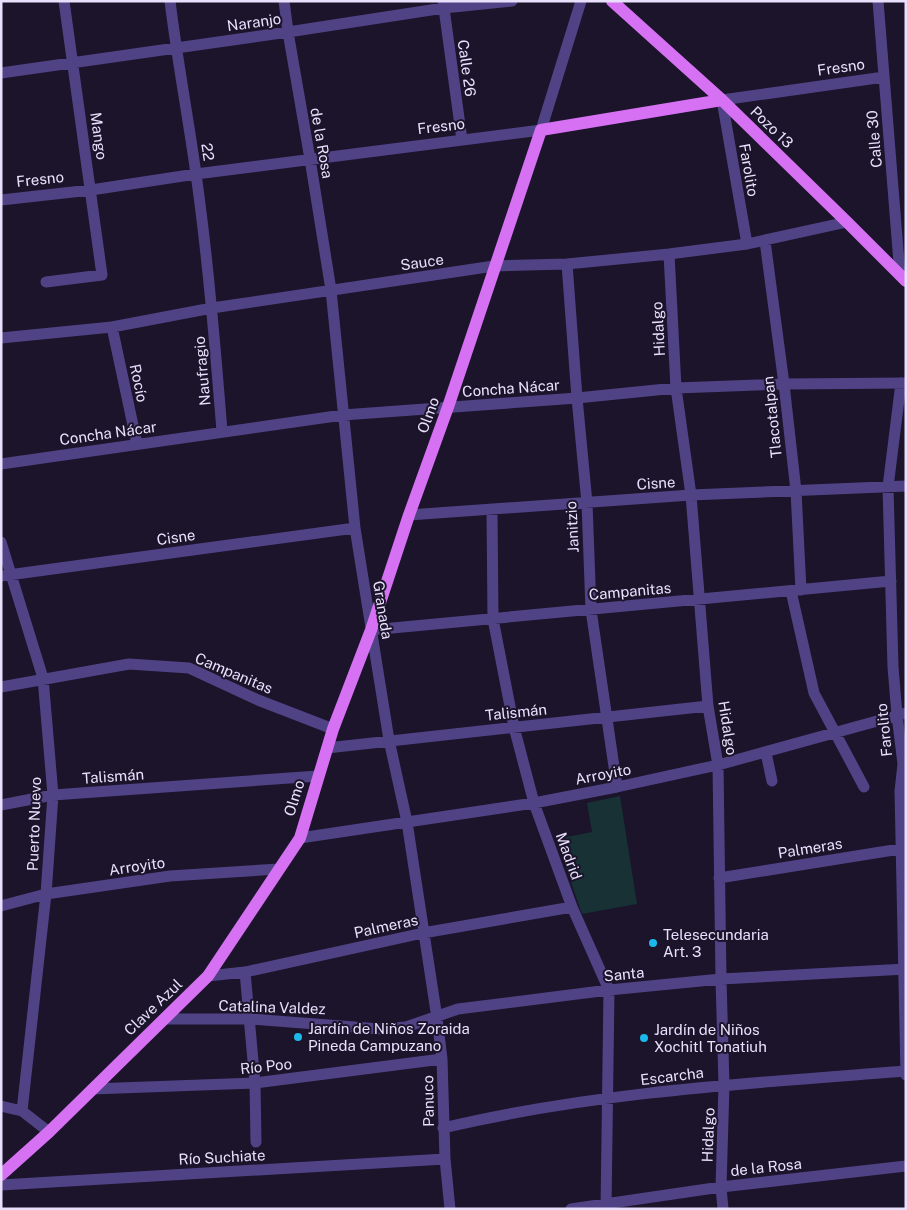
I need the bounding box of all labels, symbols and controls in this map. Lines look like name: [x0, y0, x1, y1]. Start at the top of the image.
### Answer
street label: Naranjo: [226, 10, 282, 34]
street label: Calle 26: [455, 38, 479, 98]
street label: Fresno: [816, 55, 866, 79]
street label: Pozo 13: [747, 103, 797, 151]
street label: de la Rosa: [307, 106, 337, 180]
street label: Calle 30: [863, 110, 885, 168]
street label: Mango: [87, 111, 111, 161]
street label: Fresno: [416, 115, 466, 137]
street label: 22: [198, 142, 218, 162]
street label: Farolito: [736, 142, 762, 198]
street label: Fresno: [15, 168, 65, 190]
street label: Sauce: [399, 251, 445, 273]
street label: Hidalgo: [648, 301, 668, 357]
street label: Naufragio: [190, 336, 214, 406]
street label: Rocío: [127, 362, 151, 404]
street label: Tlacotalpan: [759, 375, 785, 459]
street label: Concha Nácar: [462, 376, 561, 400]
street label: Olmo: [414, 395, 442, 435]
street label: Concha Nácar: [58, 418, 158, 448]
street label: Cisne: [636, 473, 676, 493]
street label: Janitzio: [562, 501, 582, 553]
street label: Cisne: [156, 526, 196, 548]
street label: Campanitas: [588, 579, 672, 603]
street label: Granada: [370, 580, 396, 640]
street label: Campanitas: [193, 649, 275, 697]
street label: Talismán: [484, 700, 548, 724]
street label: Hidalgo: [715, 700, 741, 756]
street label: Farolito: [873, 702, 895, 758]
street label: Arroyito: [574, 760, 632, 788]
street label: Talismán: [81, 765, 145, 787]
street label: Puerto Nuevo: [24, 777, 44, 871]
street label: Olmo: [280, 778, 308, 818]
street label: Madrid: [553, 830, 585, 882]
street label: Palmeras: [777, 835, 843, 861]
street label: Arroyito: [108, 854, 166, 878]
street label: Palmeras: [352, 911, 420, 941]
place label: Telesecundaria Art. 3: [663, 926, 769, 960]
marker: Telesecundaria Art. 3: [647, 937, 659, 949]
street label: Santa: [603, 963, 645, 985]
street label: Clave Azul: [121, 975, 185, 1039]
street label: Catalina Valdez: [218, 997, 326, 1017]
place label: Jardín de Niños Zoraida Pineda Campuzano: [308, 1020, 470, 1054]
place label: Jardín de Niños Xochitl Tonatiuh: [654, 1021, 767, 1055]
marker: Jardín de Niños Zoraida Pineda Campuzano: [292, 1031, 304, 1043]
marker: Jardín de Niños Xochitl Tonatiuh: [638, 1032, 650, 1044]
street label: Río Poo: [239, 1055, 293, 1077]
street label: Escarcha: [639, 1064, 705, 1088]
street label: Panuco: [419, 1075, 437, 1127]
street label: Hidalgo: [699, 1107, 717, 1163]
street label: Río Suchiate: [178, 1146, 266, 1168]
street label: de la Rosa: [729, 1155, 803, 1179]

